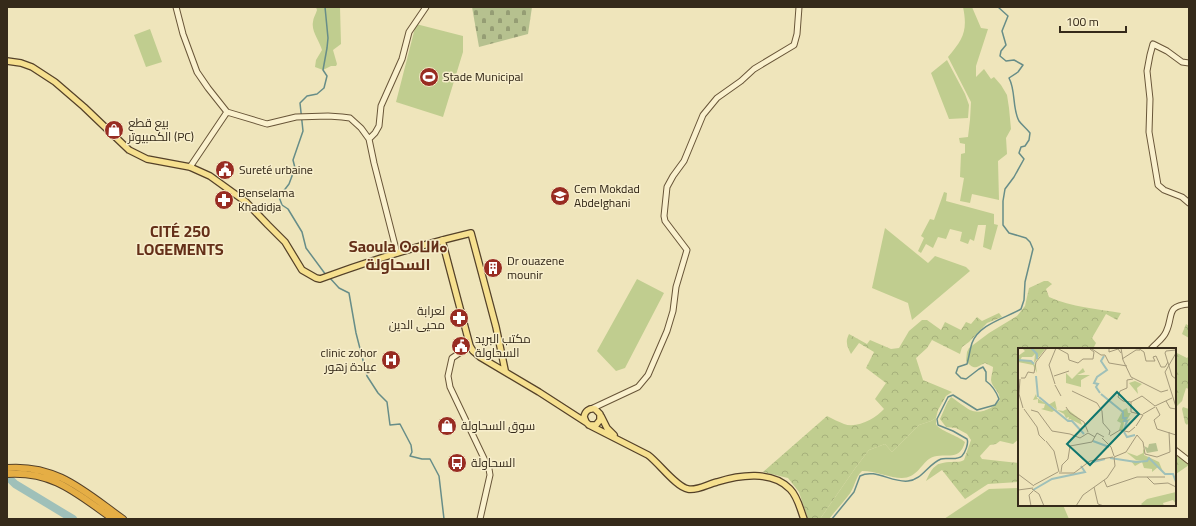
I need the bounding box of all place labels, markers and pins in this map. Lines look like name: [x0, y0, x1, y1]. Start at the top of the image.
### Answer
place label: Stade Municipal: [443, 65, 523, 88]
sports icon: Stade Municipal: [418, 66, 440, 88]
place label: بيع قطع الكمبيوتر (PC): [127, 111, 194, 148]
shop icon: بيع قطع الكمبيوتر (PC): [103, 119, 125, 141]
place label: Sureté urbaine: [239, 158, 313, 181]
public building icon: Sureté urbaine: [214, 159, 236, 181]
place label: Cem Mokdad Abdelghani: [574, 177, 640, 214]
place label: Benselama Khadidja: [238, 181, 294, 218]
school or university icon: Cem Mokdad Abdelghani: [549, 185, 571, 207]
pharmacy icon: Benselama Khadidja: [213, 189, 235, 211]
place label: Dr ouazene mounir: [507, 249, 564, 286]
building icon: Dr ouazene mounir: [482, 257, 504, 279]
place label: لعرابة محيى الدين: [389, 299, 445, 336]
pharmacy icon: لعرابة محيى الدين: [448, 307, 470, 329]
place label: مكتب البريد السحاولة: [475, 327, 531, 364]
public building icon: مكتب البريد السحاولة: [450, 335, 472, 357]
place label: clinic zohor عيادة زهور: [321, 341, 377, 378]
hospital icon: clinic zohor عيادة زهور: [380, 349, 402, 371]
place label: سوق السحاولة: [461, 414, 535, 437]
shop icon: سوق السحاولة: [436, 415, 458, 437]
place label: السحاولة: [471, 451, 515, 474]
bus stop icon: السحاولة: [446, 452, 468, 474]

